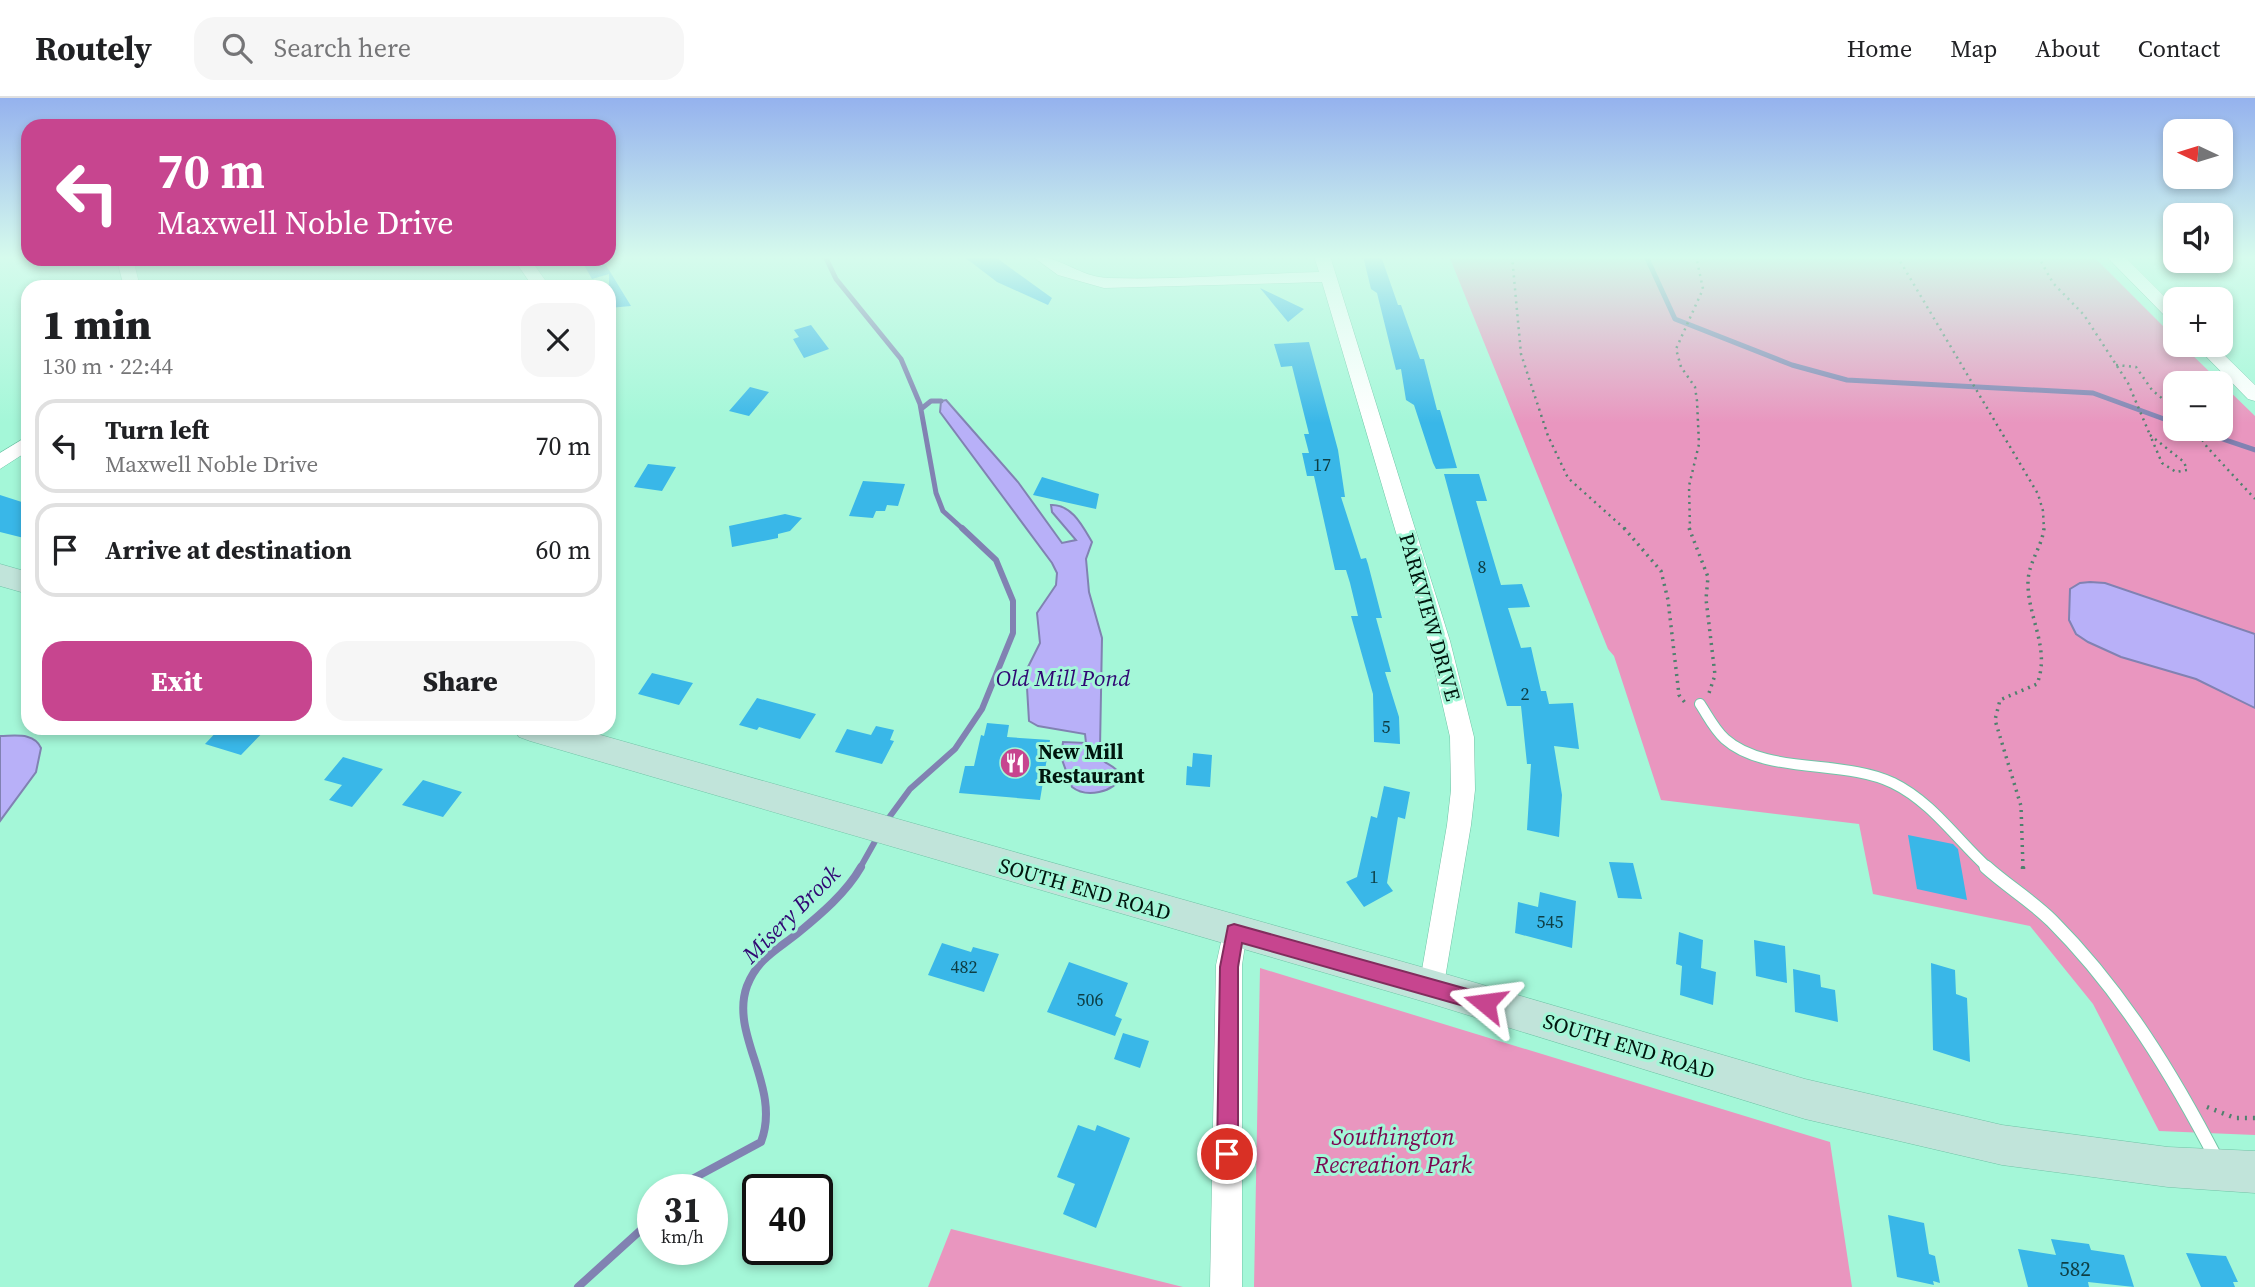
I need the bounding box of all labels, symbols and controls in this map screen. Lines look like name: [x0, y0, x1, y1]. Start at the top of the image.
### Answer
search box: [194, 17, 684, 80]
text: Routely: [35, 26, 152, 71]
icon: search: [218, 29, 256, 67]
text: Search here: [274, 30, 411, 66]
text: Home: [1847, 32, 1912, 65]
text: Map: [1950, 32, 1997, 65]
text: About: [2035, 32, 2100, 65]
text: Contact: [2138, 32, 2220, 65]
north arrow: [2163, 119, 2233, 189]
map controls: [2163, 119, 2233, 441]
text: 70 m: [157, 137, 265, 204]
icon: left: [42, 147, 133, 238]
text: Maxwell Noble Drive: [157, 201, 454, 245]
button: sound: [2163, 203, 2233, 273]
button: +: [2163, 287, 2233, 357]
text: 1 min: [42, 295, 152, 353]
button: close: [521, 303, 595, 377]
text: 130 m · 22:44: [42, 350, 173, 382]
button: −: [2163, 371, 2233, 441]
text: Turn left: [105, 412, 209, 448]
icon: left: [46, 427, 84, 465]
text: 70 m: [536, 428, 591, 464]
text: Maxwell Noble Drive: [105, 448, 318, 480]
house number: 17: [1313, 452, 1331, 477]
street label: PARKVIEW DRIVE: [1392, 530, 1468, 704]
icon: arrive: [46, 531, 84, 569]
text: Arrive at destination: [105, 532, 352, 568]
text: 60 m: [536, 532, 591, 568]
house number: 8: [1478, 554, 1487, 579]
button: Exit: [42, 641, 312, 721]
button: Share: [326, 641, 595, 721]
water label: Old Mill Pond: [996, 662, 1130, 694]
house number: 2: [1521, 681, 1530, 706]
house number: 5: [1382, 714, 1391, 739]
place label: New Mill Restaurant: [1038, 737, 1145, 790]
restaurant icon: New Mill Restaurant: [998, 746, 1032, 780]
street label: SOUTH END ROAD: [995, 851, 1175, 927]
water label: Misery Brook: [734, 858, 847, 971]
house number: 1: [1370, 864, 1379, 889]
house number: 545: [1537, 909, 1564, 934]
house number: 482: [951, 954, 978, 979]
position arrow: [1448, 966, 1522, 1040]
house number: 506: [1077, 987, 1104, 1012]
street label: SOUTH END ROAD: [1540, 1006, 1718, 1086]
park label: Southington Recreation Park: [1313, 1120, 1473, 1181]
pin: [1197, 1124, 1257, 1184]
icon: arrive: [1208, 1135, 1246, 1173]
speed limit sign: 40: [742, 1174, 833, 1265]
text: 31: [664, 1186, 701, 1234]
text: km/h: [661, 1224, 704, 1249]
house number: 582: [2059, 1254, 2091, 1283]

